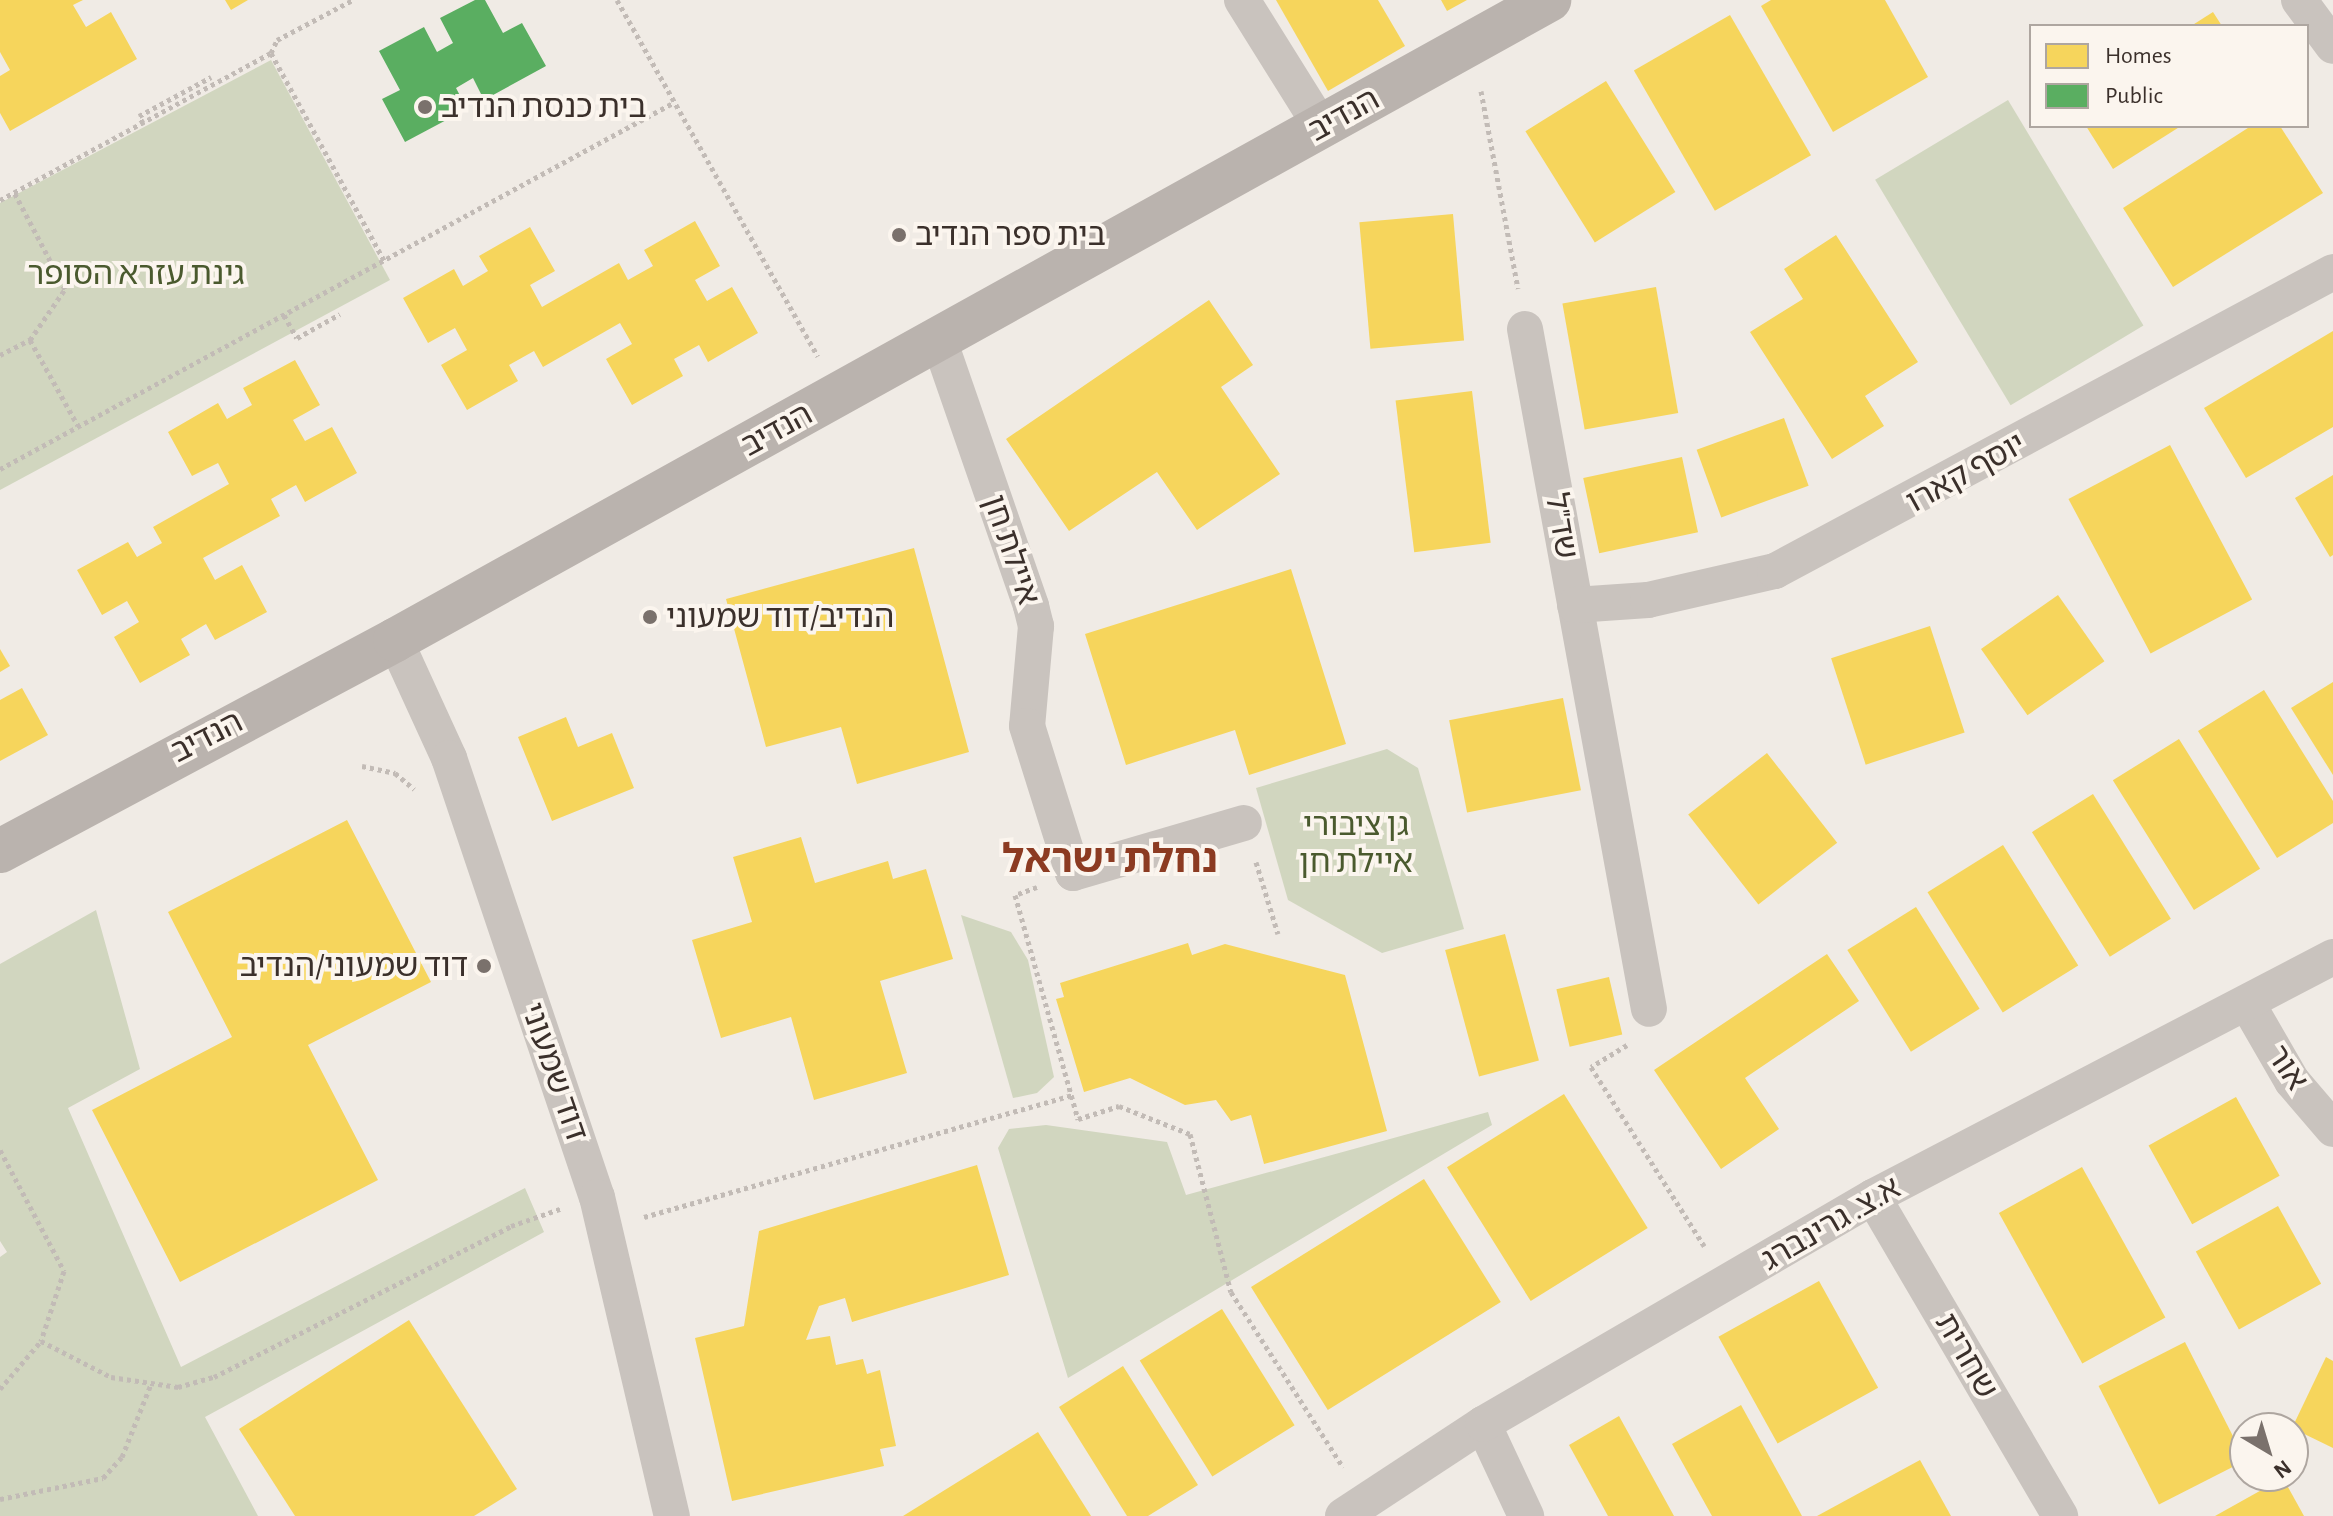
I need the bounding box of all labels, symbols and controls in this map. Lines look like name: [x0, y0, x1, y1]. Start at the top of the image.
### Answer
legend: [2029, 24, 2309, 128]
text: Homes: [2105, 44, 2172, 68]
street label: הנדיב: [1302, 80, 1386, 150]
text: Public: [2105, 84, 2163, 108]
place label: בית כנסת הנדיב: [441, 88, 647, 126]
marker: בית כנסת הנדיב: [416, 98, 434, 116]
place label: בית ספר הנדיב: [915, 216, 1106, 254]
marker: בית ספר הנדיב: [890, 226, 908, 244]
park label: גינת עזרא הסופר: [27, 255, 245, 293]
street label: הנדיב: [735, 395, 819, 465]
street label: יוסף קארו: [1900, 425, 2032, 521]
street label: איילת חן: [974, 490, 1048, 610]
street label: שד"ל: [1536, 490, 1586, 562]
place label: הנדיב/דוד שמעוני: [666, 598, 894, 636]
marker: הנדיב/דוד שמעוני: [641, 608, 659, 626]
street label: הנדיב: [165, 703, 249, 771]
park label: גן ציבורי איילת חן: [1299, 807, 1413, 882]
district label: נחלת ישראל: [1002, 836, 1218, 884]
place label: דוד שמעוני/הנדיב: [240, 947, 468, 985]
marker: דוד שמעוני/הנדיב: [475, 957, 493, 975]
street label: דוד שמעוני: [512, 998, 596, 1146]
street label: אור: [2258, 1038, 2316, 1098]
street label: א.צ. גרינברג: [1755, 1169, 1907, 1279]
street label: שחרית: [1926, 1307, 2006, 1405]
north arrow: [2229, 1412, 2309, 1492]
text: N: [2270, 1456, 2295, 1483]

